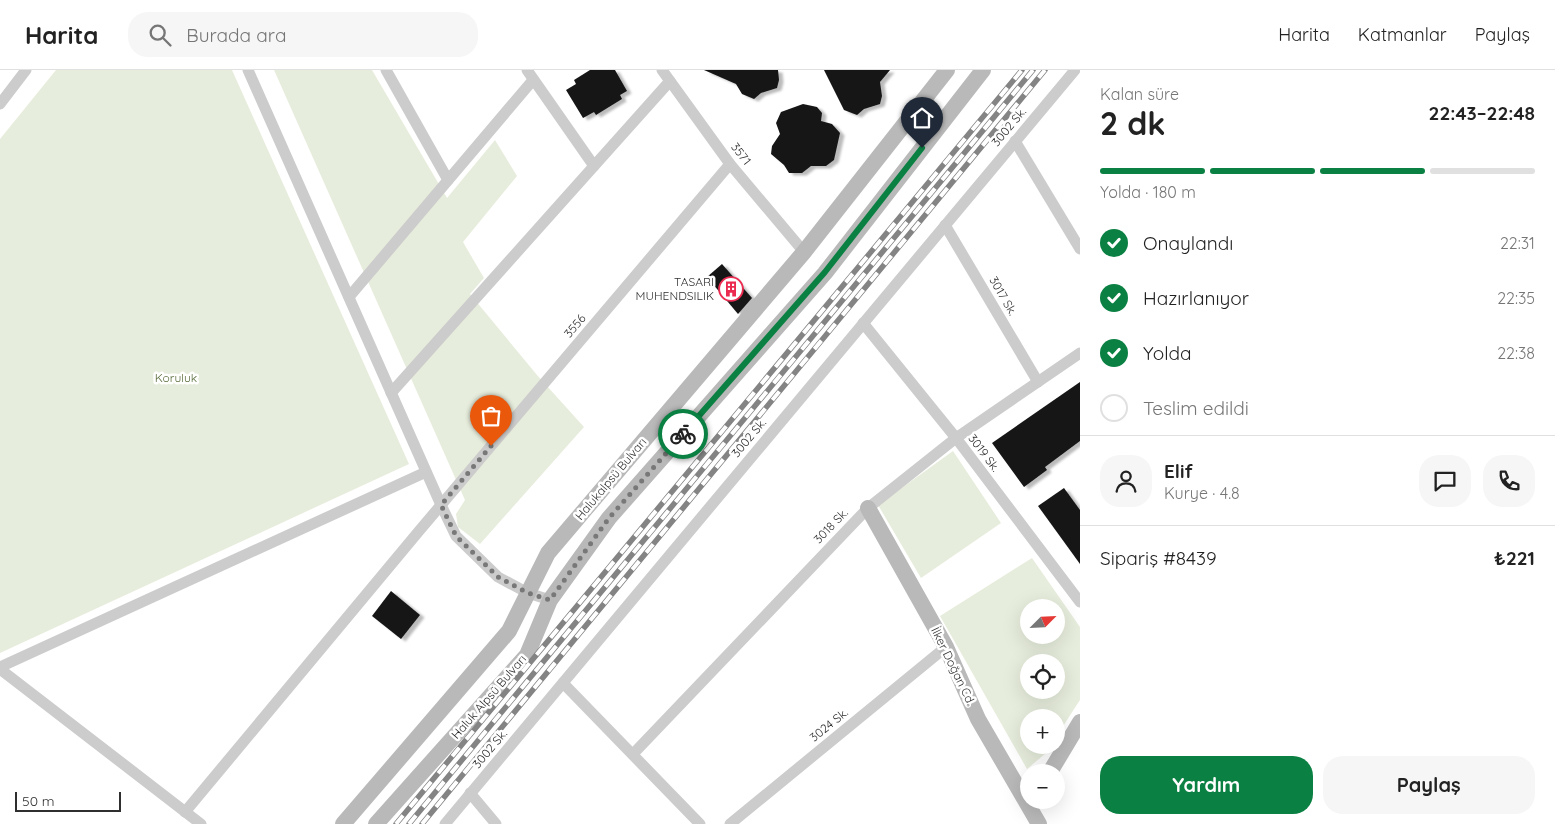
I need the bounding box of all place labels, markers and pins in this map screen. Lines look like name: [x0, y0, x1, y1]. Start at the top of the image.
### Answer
pin: [901, 97, 943, 148]
place label: TASARI MUHENDSILIK: [635, 274, 714, 303]
building icon: TASARI MUHENDSILIK: [718, 276, 744, 302]
pin: [470, 395, 512, 446]

